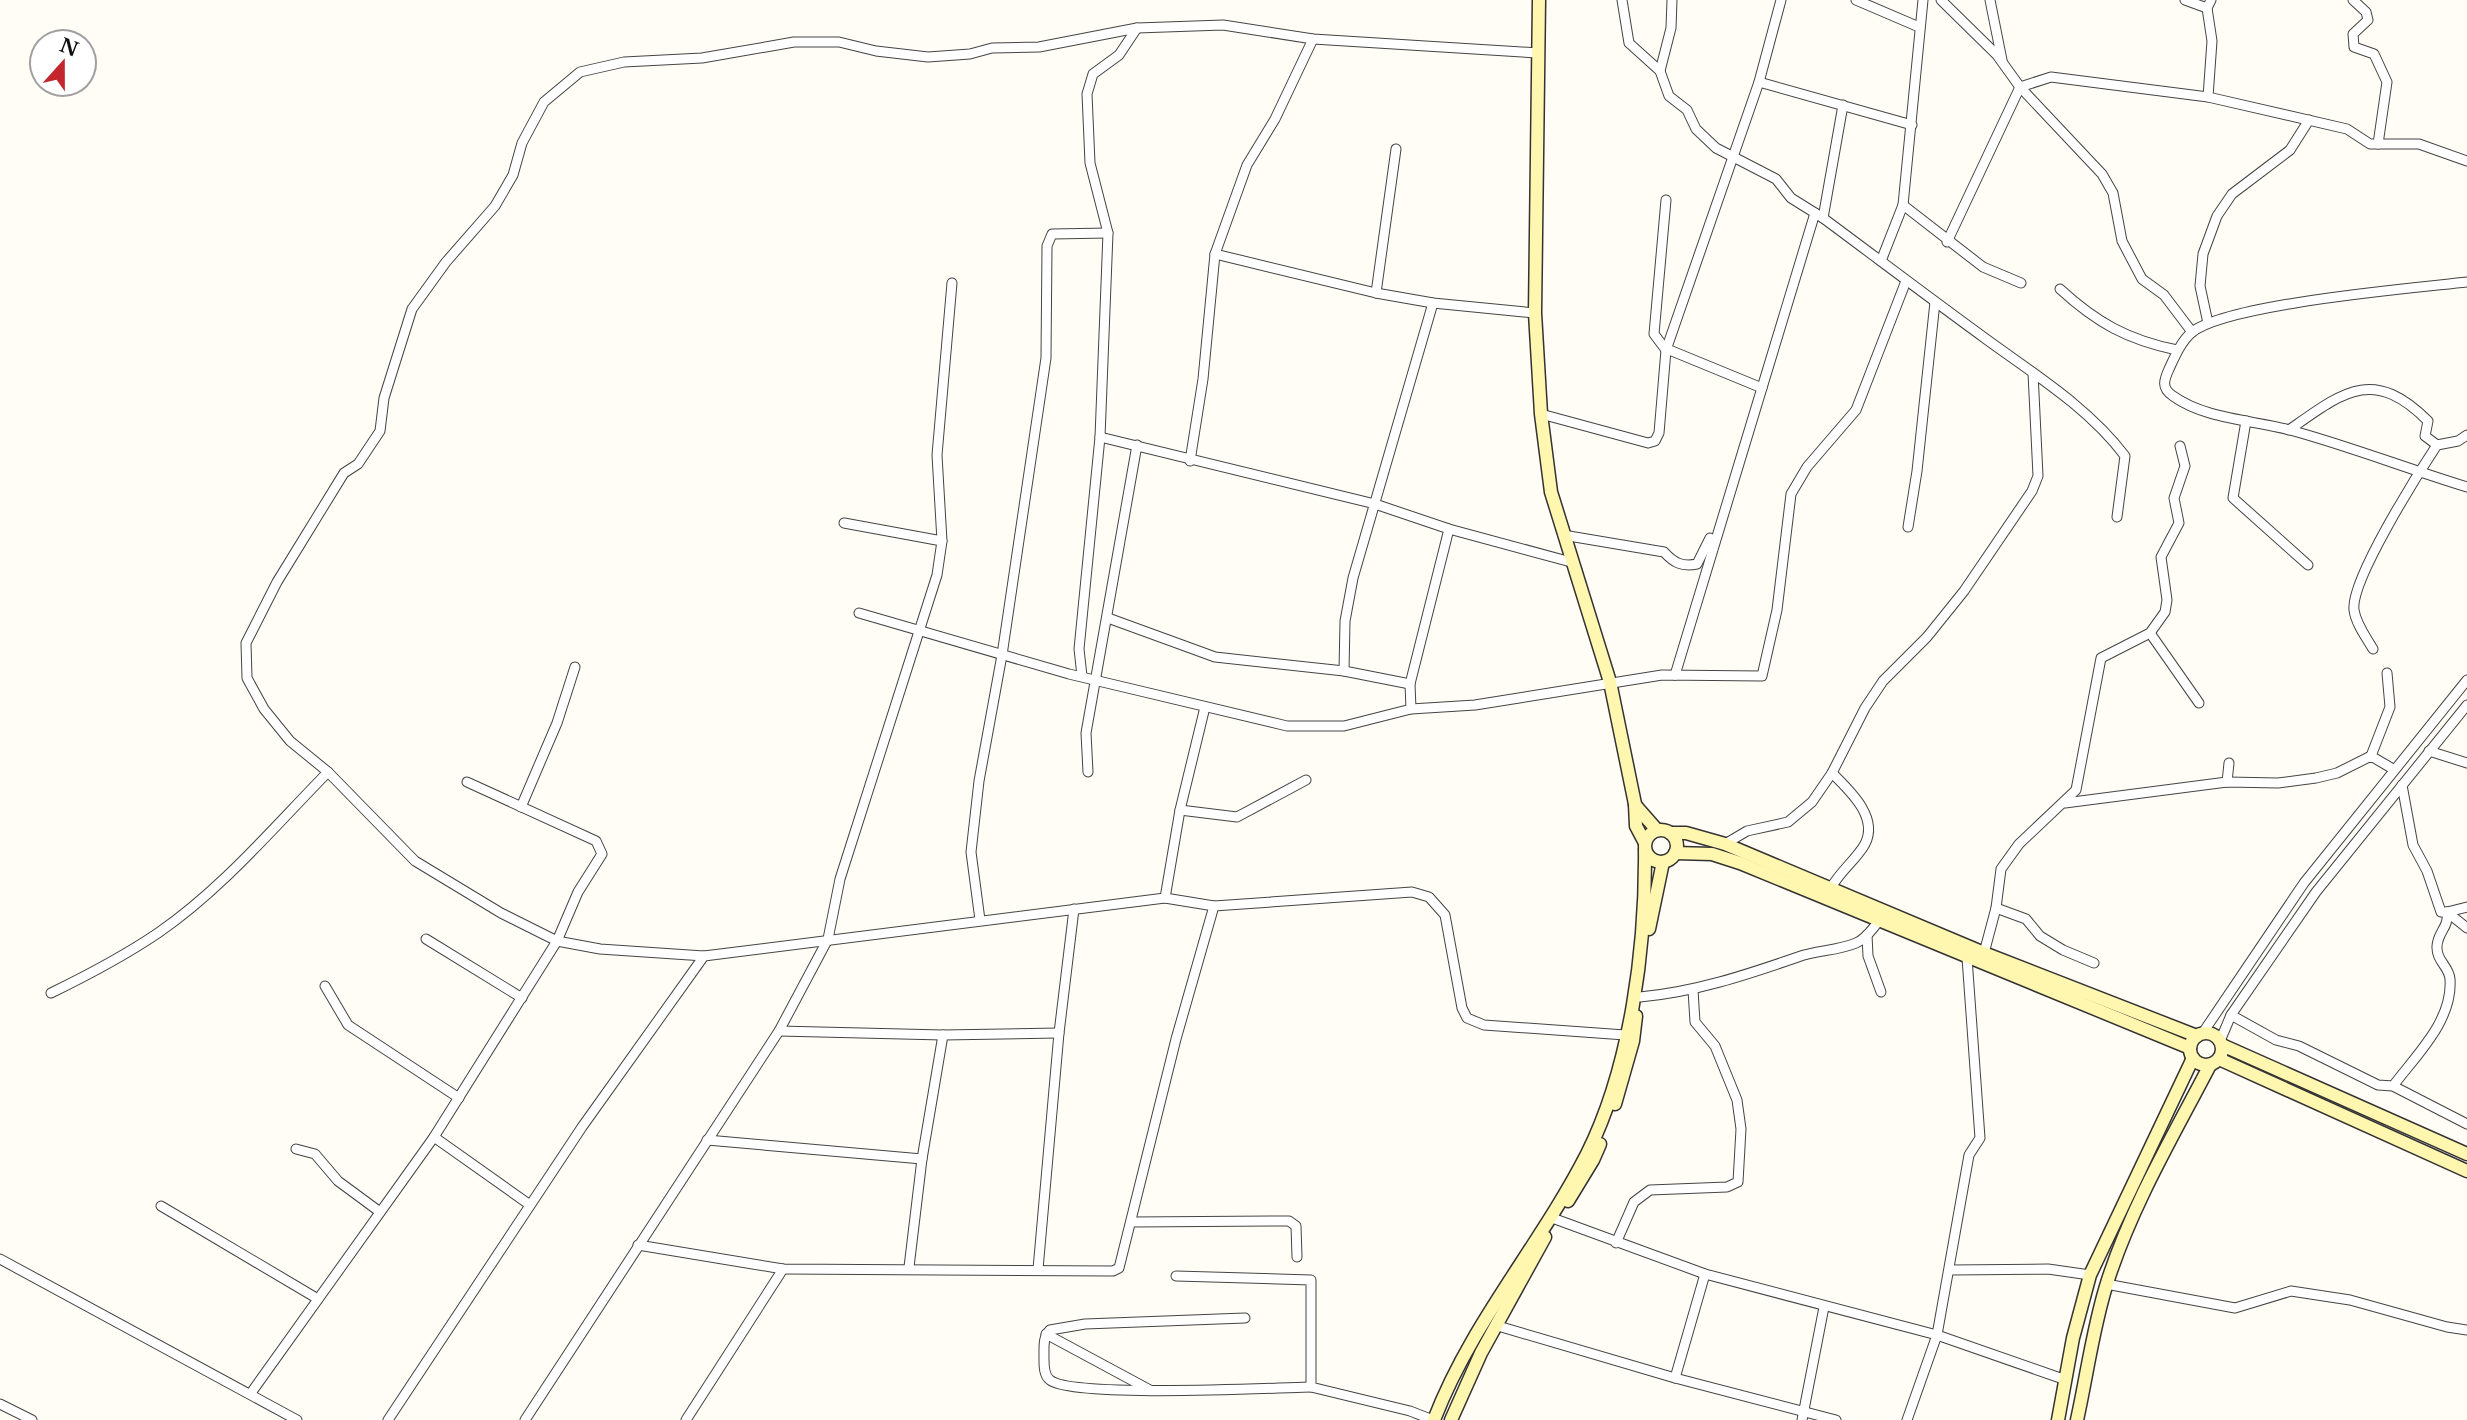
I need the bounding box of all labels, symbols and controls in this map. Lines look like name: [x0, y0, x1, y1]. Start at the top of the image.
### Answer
north arrow: [28, 28, 98, 98]
text: N: [56, 34, 81, 62]

